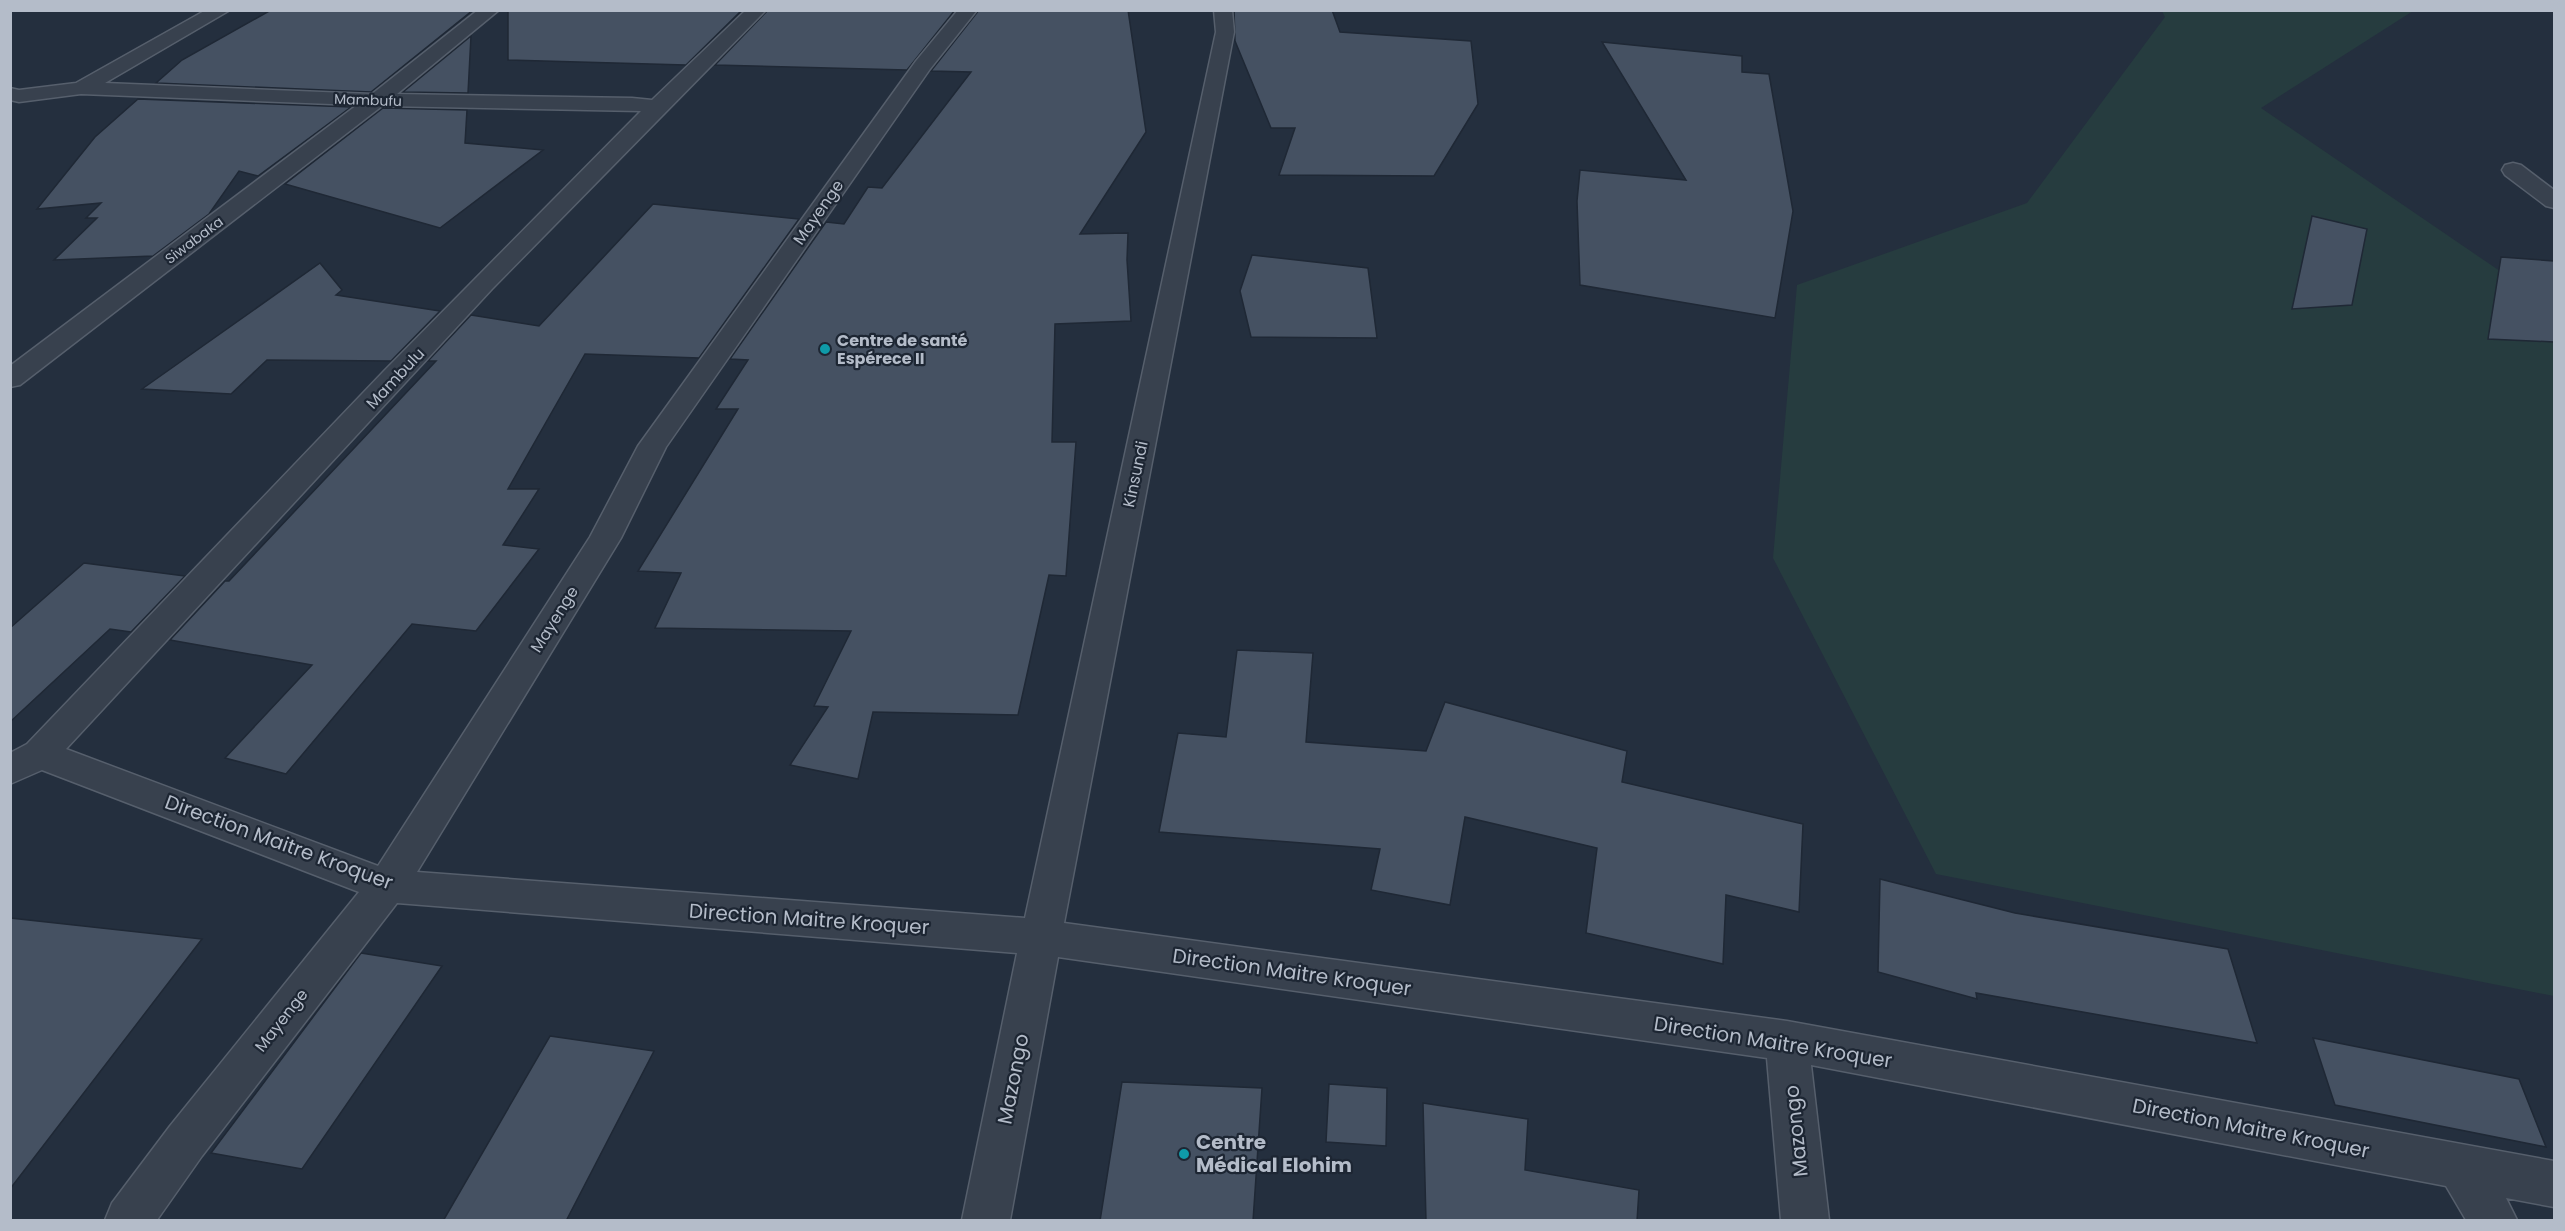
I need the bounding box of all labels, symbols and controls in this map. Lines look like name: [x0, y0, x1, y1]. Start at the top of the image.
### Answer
street label: Mambufu: [334, 89, 402, 111]
street label: Mayenge: [788, 175, 849, 249]
street label: Siwabaka: [161, 211, 227, 269]
place label: Centre de santé Espérece II: [837, 329, 968, 370]
marker: Centre de santé Espérece II: [818, 342, 832, 356]
street label: Mambulu: [361, 343, 430, 414]
street label: Kinsundi: [1117, 439, 1154, 509]
street label: Mayenge: [525, 582, 584, 657]
street label: Direction Maitre Kroquer: [161, 788, 397, 896]
street label: Direction Maitre Kroquer: [688, 897, 930, 941]
street label: Direction Maitre Kroquer: [1171, 941, 1413, 1003]
street label: Mayenge: [249, 984, 313, 1057]
street label: Direction Maitre Kroquer: [1652, 1009, 1894, 1075]
street label: Mazongo: [991, 1031, 1035, 1127]
street label: Mazongo: [1777, 1084, 1815, 1178]
street label: Direction Maitre Kroquer: [2130, 1091, 2372, 1165]
place label: Centre Médical Elohim: [1196, 1128, 1352, 1179]
marker: Centre Médical Elohim: [1177, 1147, 1191, 1161]

